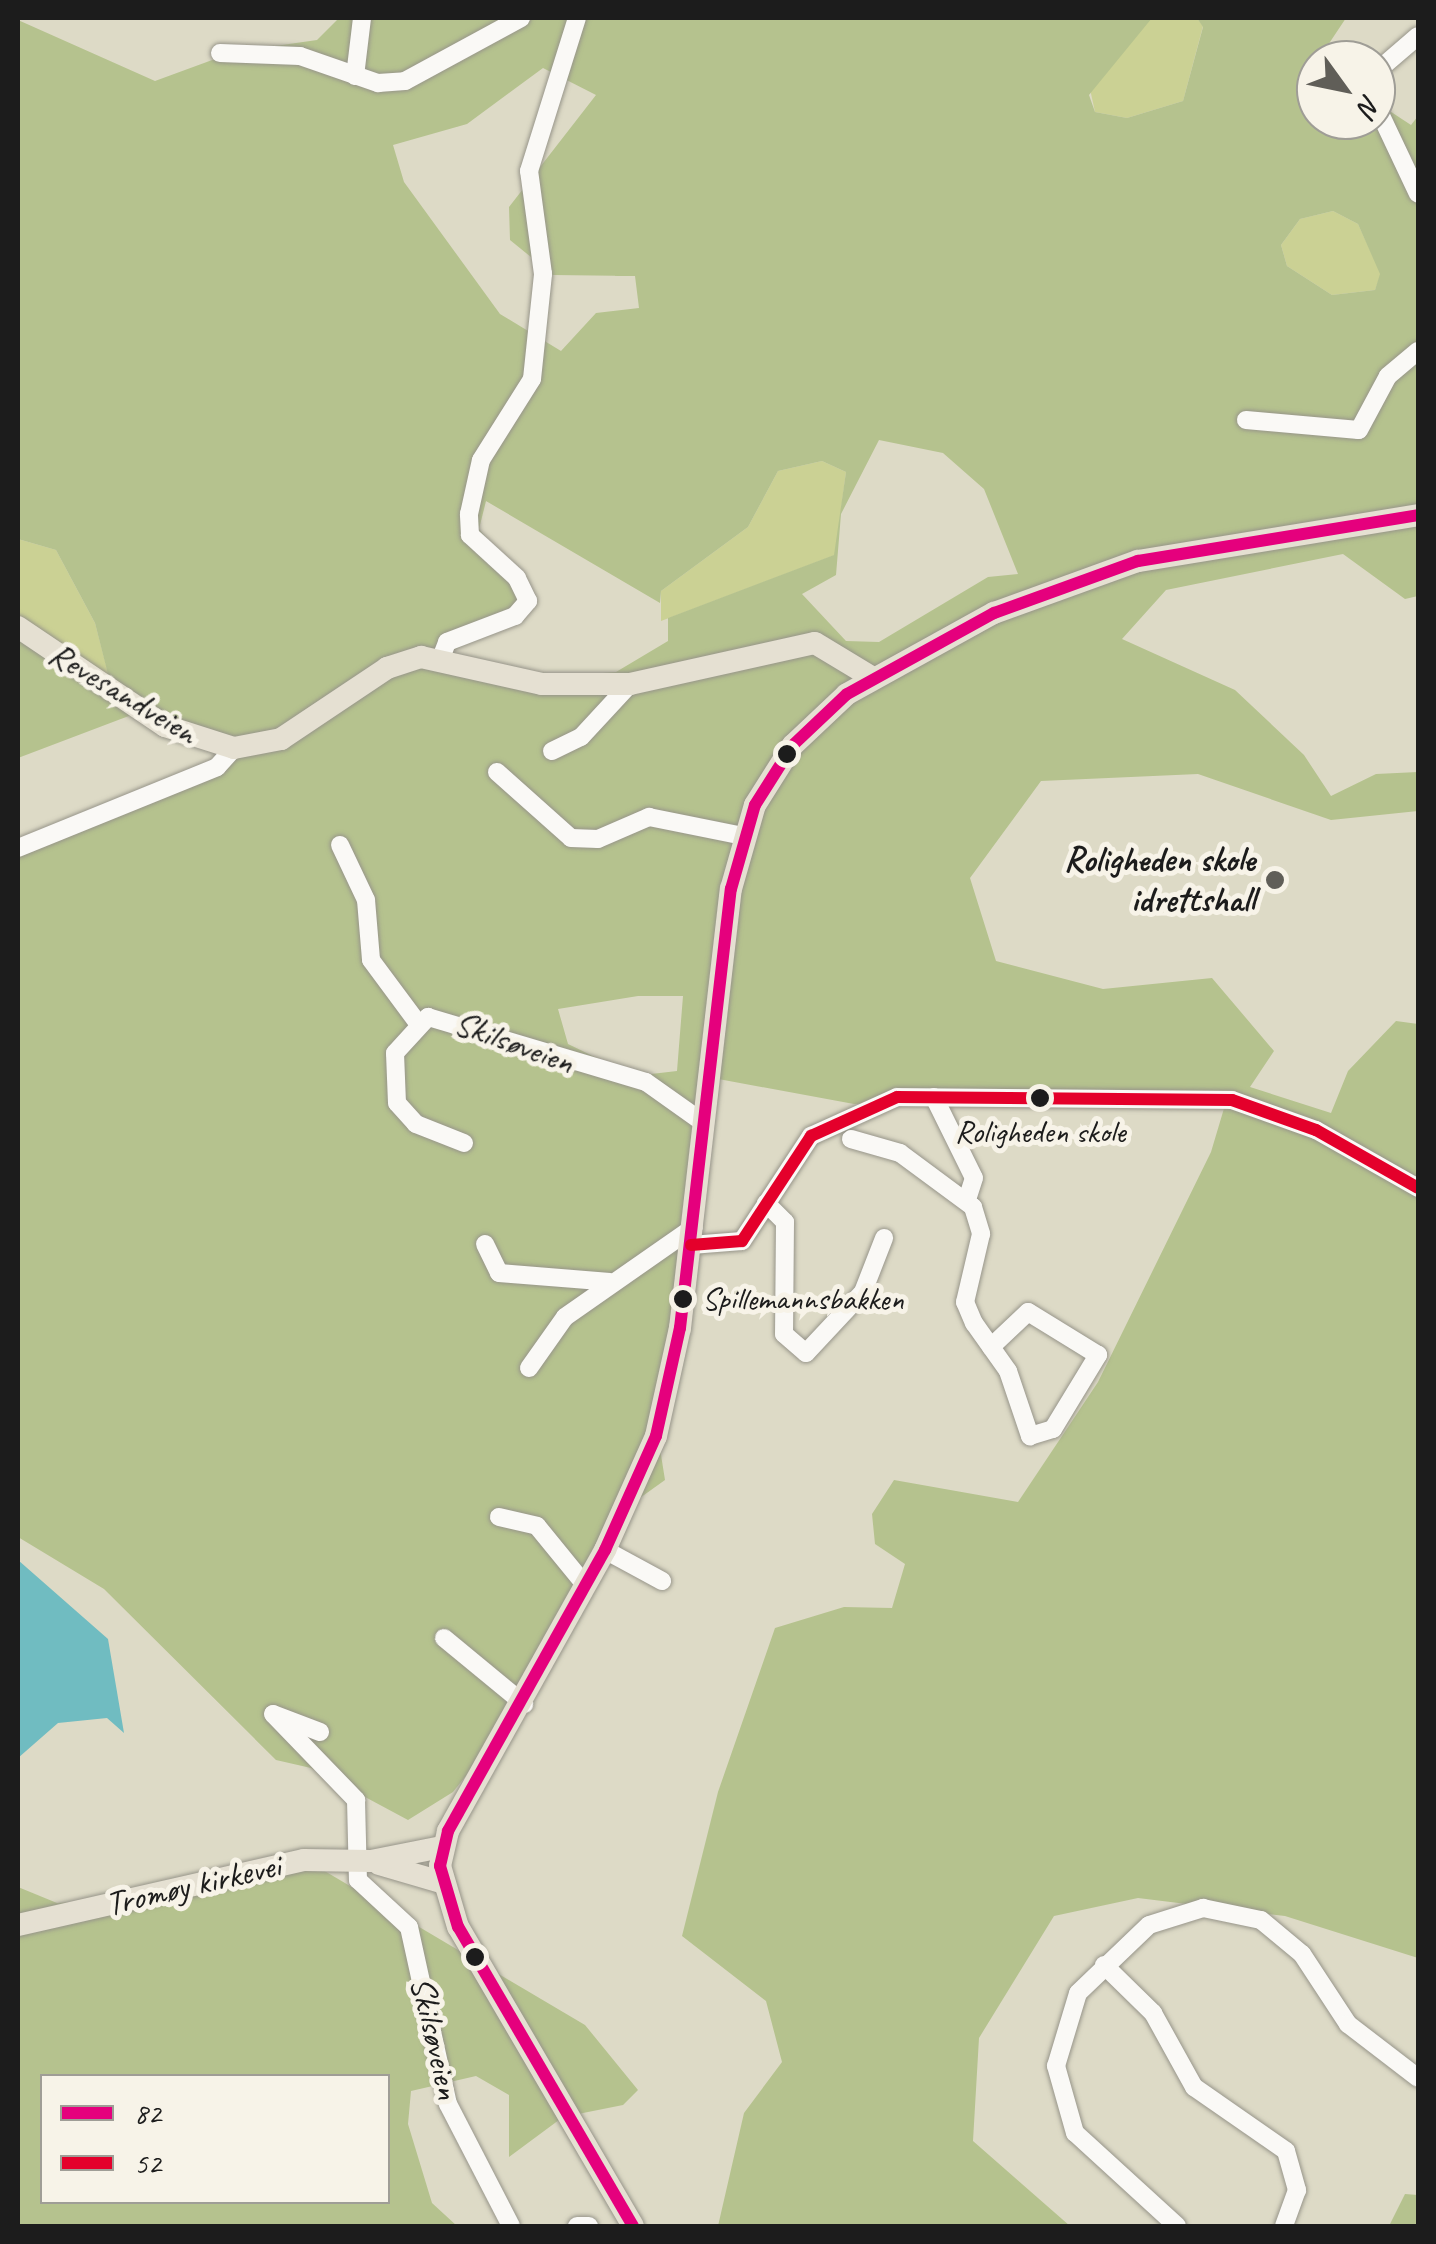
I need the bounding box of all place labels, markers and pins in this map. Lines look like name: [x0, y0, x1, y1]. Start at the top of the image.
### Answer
unlabelled marker: [777, 744, 797, 764]
place label: Roligheden skole idrettshall: [1064, 839, 1255, 921]
marker: Roligheden skole idrettshall: [1264, 869, 1286, 891]
marker: Roligheden skole: [1030, 1088, 1050, 1108]
place label: Roligheden skole: [955, 1113, 1125, 1151]
place label: Spillemannsbakken: [702, 1280, 904, 1318]
marker: Spillemannsbakken: [673, 1289, 693, 1309]
unlabelled marker: [465, 1947, 485, 1967]

